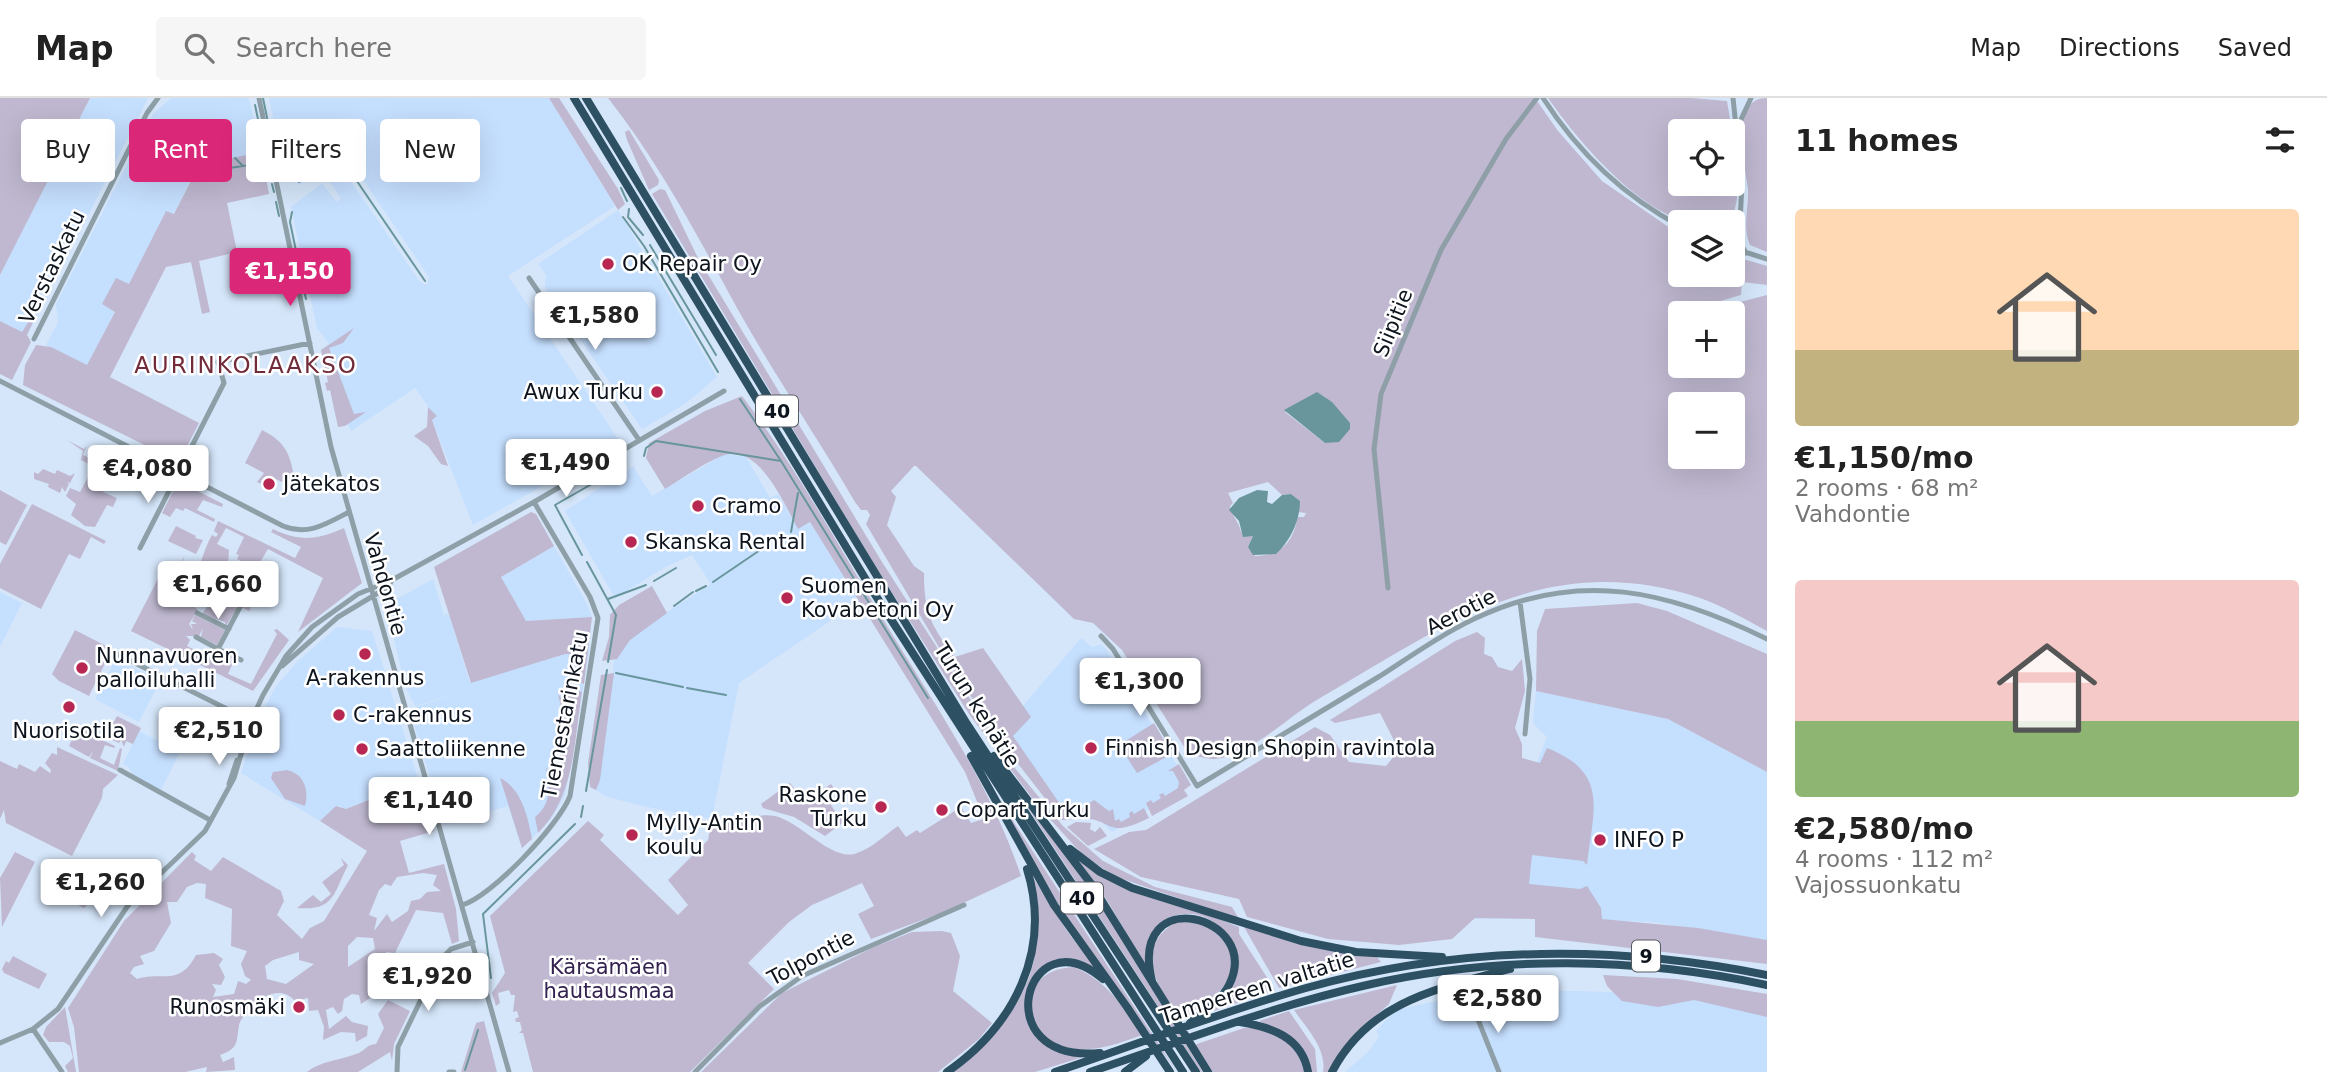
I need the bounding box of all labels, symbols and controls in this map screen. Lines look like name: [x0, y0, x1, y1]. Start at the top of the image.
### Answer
search box: [156, 17, 646, 80]
text: Map: [35, 29, 114, 68]
icon: search: [180, 29, 218, 67]
text: Search here: [236, 33, 392, 63]
text: Map: [1970, 34, 2021, 62]
text: Directions: [2059, 34, 2180, 62]
text: Saved: [2218, 34, 2292, 62]
chip: Buy: [21, 119, 115, 182]
chip: Rent: [129, 119, 232, 182]
chip: Filters: [246, 119, 366, 182]
chip: New: [380, 119, 480, 182]
map controls: [1668, 119, 1745, 469]
button: locate: [1668, 119, 1745, 196]
icon: filters: [2261, 121, 2299, 159]
text: 11 homes: [1795, 123, 1959, 158]
street label: Verstaskatu: [14, 206, 90, 328]
button: layers: [1668, 210, 1745, 287]
pin: €1,150: [233, 248, 347, 308]
place label: OK Repair Oy: [622, 252, 762, 276]
icon: home: [1984, 254, 2110, 380]
marker: OK Repair Oy: [600, 256, 616, 272]
text: €1,150: [246, 258, 334, 284]
street label: Siipitie: [1369, 286, 1417, 360]
pin: €1,580: [538, 292, 652, 352]
button: +: [1668, 301, 1745, 378]
text: €1,580: [551, 302, 639, 328]
district label: AURINKOLAAKSO: [134, 352, 358, 378]
place label: Awux Turku: [523, 380, 643, 404]
marker: Awux Turku: [649, 384, 665, 400]
button: −: [1668, 392, 1745, 469]
road number: 40: [756, 396, 798, 426]
pin: €1,490: [509, 440, 623, 499]
text: €1,150/mo: [1795, 440, 1974, 475]
pin: €4,080: [91, 446, 205, 505]
text: €1,490: [522, 449, 610, 475]
text: €4,080: [104, 455, 192, 481]
place label: Jätekatos: [281, 472, 380, 496]
text: 2 rooms · 68 m²: [1795, 475, 1979, 501]
marker: Jätekatos: [261, 476, 277, 492]
place label: Cramo: [712, 494, 781, 518]
marker: Cramo: [690, 498, 706, 514]
text: Vahdontie: [1795, 501, 1910, 527]
street label: Vahdontie: [359, 530, 411, 638]
place label: Skanska Rental: [645, 530, 805, 554]
marker: Skanska Rental: [623, 534, 639, 550]
pin: €1,660: [161, 561, 275, 621]
text: €1,660: [174, 571, 262, 597]
place label: Suomen Kovabetoni Oy: [801, 574, 954, 622]
street label: Aerotie: [1422, 584, 1500, 640]
marker: Suomen Kovabetoni Oy: [779, 590, 795, 606]
icon: home: [1984, 625, 2110, 751]
street label: Tiemestarinkatu: [537, 629, 593, 802]
street label: Turun kehätie: [929, 637, 1025, 772]
place label: Nunnavuoren palloiluhalli: [96, 644, 238, 692]
marker: A-rakennus: [357, 646, 373, 662]
pin: €1,300: [1083, 658, 1197, 718]
marker: Nunnavuoren palloiluhalli: [74, 660, 90, 676]
place label: A-rakennus: [306, 666, 424, 690]
text: €1,300: [1096, 668, 1184, 694]
marker: Nuorisotila: [61, 699, 77, 715]
place label: C-rakennus: [353, 703, 472, 727]
marker: C-rakennus: [331, 707, 347, 723]
pin: €2,510: [162, 708, 276, 767]
text: €2,510: [175, 717, 263, 743]
place label: Nuorisotila: [13, 719, 125, 743]
place label: Finnish Design Shopin ravintola: [1105, 736, 1435, 760]
place label: Saattoliikenne: [376, 737, 526, 761]
marker: Finnish Design Shopin ravintola: [1083, 740, 1099, 756]
marker: Saattoliikenne: [354, 741, 370, 757]
pin: €1,140: [372, 778, 486, 837]
place label: Raskone Turku: [779, 783, 867, 831]
text: €1,140: [385, 787, 473, 813]
place label: Copart Turku: [956, 798, 1090, 822]
marker: Raskone Turku: [873, 799, 889, 815]
marker: Copart Turku: [934, 802, 950, 818]
place label: Mylly-Antin koulu: [646, 811, 762, 859]
text: €2,580/mo: [1795, 811, 1974, 846]
marker: Mylly-Antin koulu: [624, 827, 640, 843]
place label: INFO P: [1614, 828, 1684, 852]
marker: INFO P: [1592, 832, 1608, 848]
text: 4 rooms · 112 m²: [1795, 846, 1993, 872]
pin: €1,260: [44, 860, 158, 919]
text: €1,260: [57, 869, 145, 895]
text: Vajossuonkatu: [1795, 872, 1961, 898]
road number: 40: [1061, 883, 1103, 914]
street label: Tolpontie: [763, 925, 858, 991]
road number: 9: [1632, 940, 1660, 972]
street label: Tampereen valtatie: [1156, 947, 1357, 1029]
pin: €1,920: [371, 954, 485, 1013]
park label: Kärsämäen hautausmaa: [543, 955, 675, 1003]
text: €1,920: [384, 963, 472, 989]
pin: €2,580: [1441, 976, 1555, 1035]
text: €2,580: [1454, 985, 1542, 1011]
place label: Runosmäki: [170, 995, 285, 1019]
marker: Runosmäki: [291, 999, 307, 1015]

